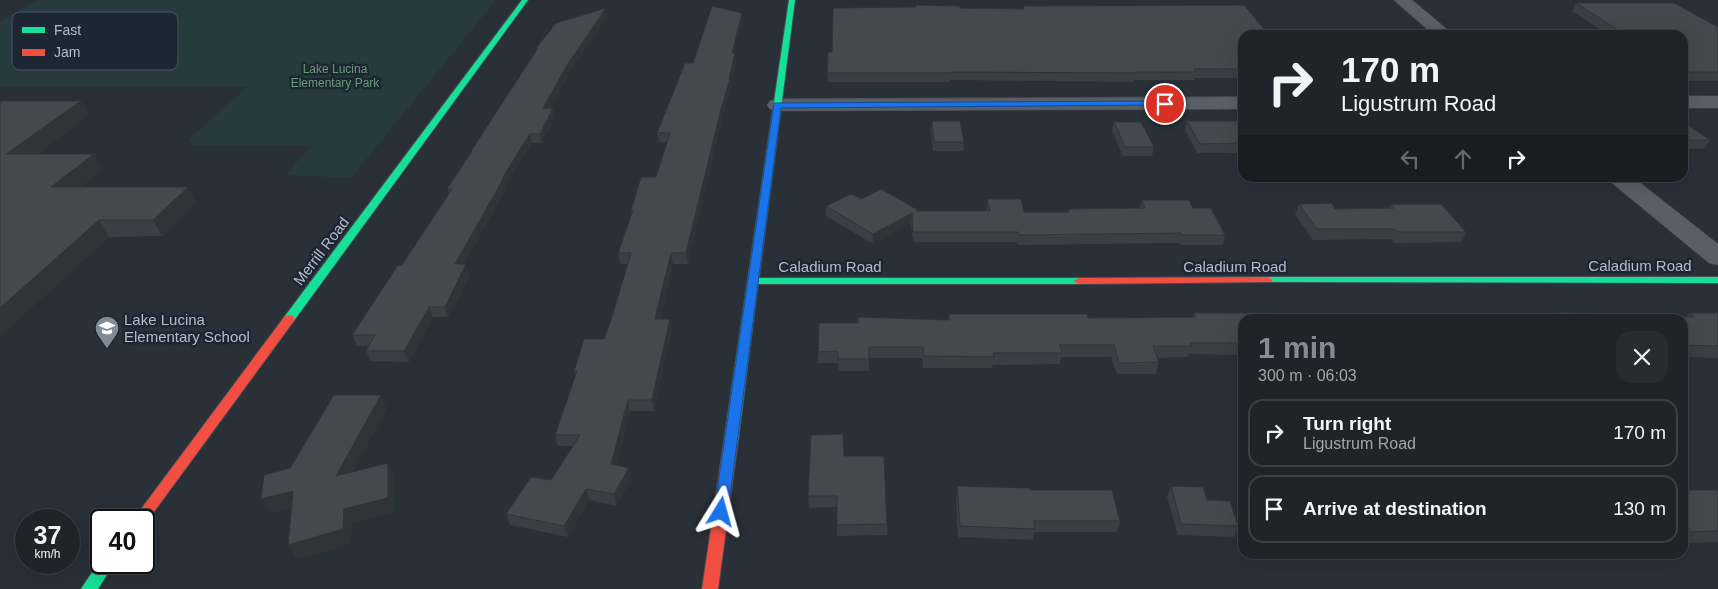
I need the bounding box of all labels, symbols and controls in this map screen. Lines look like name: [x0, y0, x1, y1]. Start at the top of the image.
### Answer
legend: [12, 12, 178, 70]
text: Fast: [54, 22, 81, 38]
text: Jam: [54, 44, 80, 60]
icon: right: [1258, 50, 1323, 115]
text: 170 m: [1341, 50, 1440, 89]
park label: Lake Lucina Elementary Park: [291, 62, 380, 90]
pin: [1144, 83, 1186, 125]
icon: arrive: [1151, 90, 1179, 118]
text: Ligustrum Road: [1341, 91, 1496, 116]
icon: left: [1396, 145, 1424, 173]
icon: ahead: [1449, 145, 1477, 173]
icon: right: [1502, 145, 1530, 173]
street label: Merrill Road: [290, 214, 352, 288]
street label: Caladium Road: [1588, 257, 1692, 274]
street label: Caladium Road: [778, 258, 882, 275]
street label: Caladium Road: [1183, 258, 1287, 275]
place label: Lake Lucina Elementary School: [124, 311, 250, 345]
school or university icon: Lake Lucina Elementary School: [94, 315, 120, 349]
text: 1 min: [1258, 331, 1336, 364]
button: close: [1616, 331, 1668, 383]
text: 300 m · 06:03: [1258, 367, 1357, 384]
text: Turn right: [1303, 413, 1391, 434]
icon: right: [1260, 419, 1288, 447]
text: 170 m: [1613, 422, 1666, 443]
text: Ligustrum Road: [1303, 435, 1416, 452]
position arrow: [694, 485, 746, 537]
icon: arrive: [1260, 495, 1288, 523]
text: Arrive at destination: [1303, 498, 1487, 519]
text: 130 m: [1613, 498, 1666, 519]
speed limit sign: 40: [90, 509, 155, 574]
text: 37: [34, 521, 61, 549]
text: km/h: [34, 547, 61, 561]

